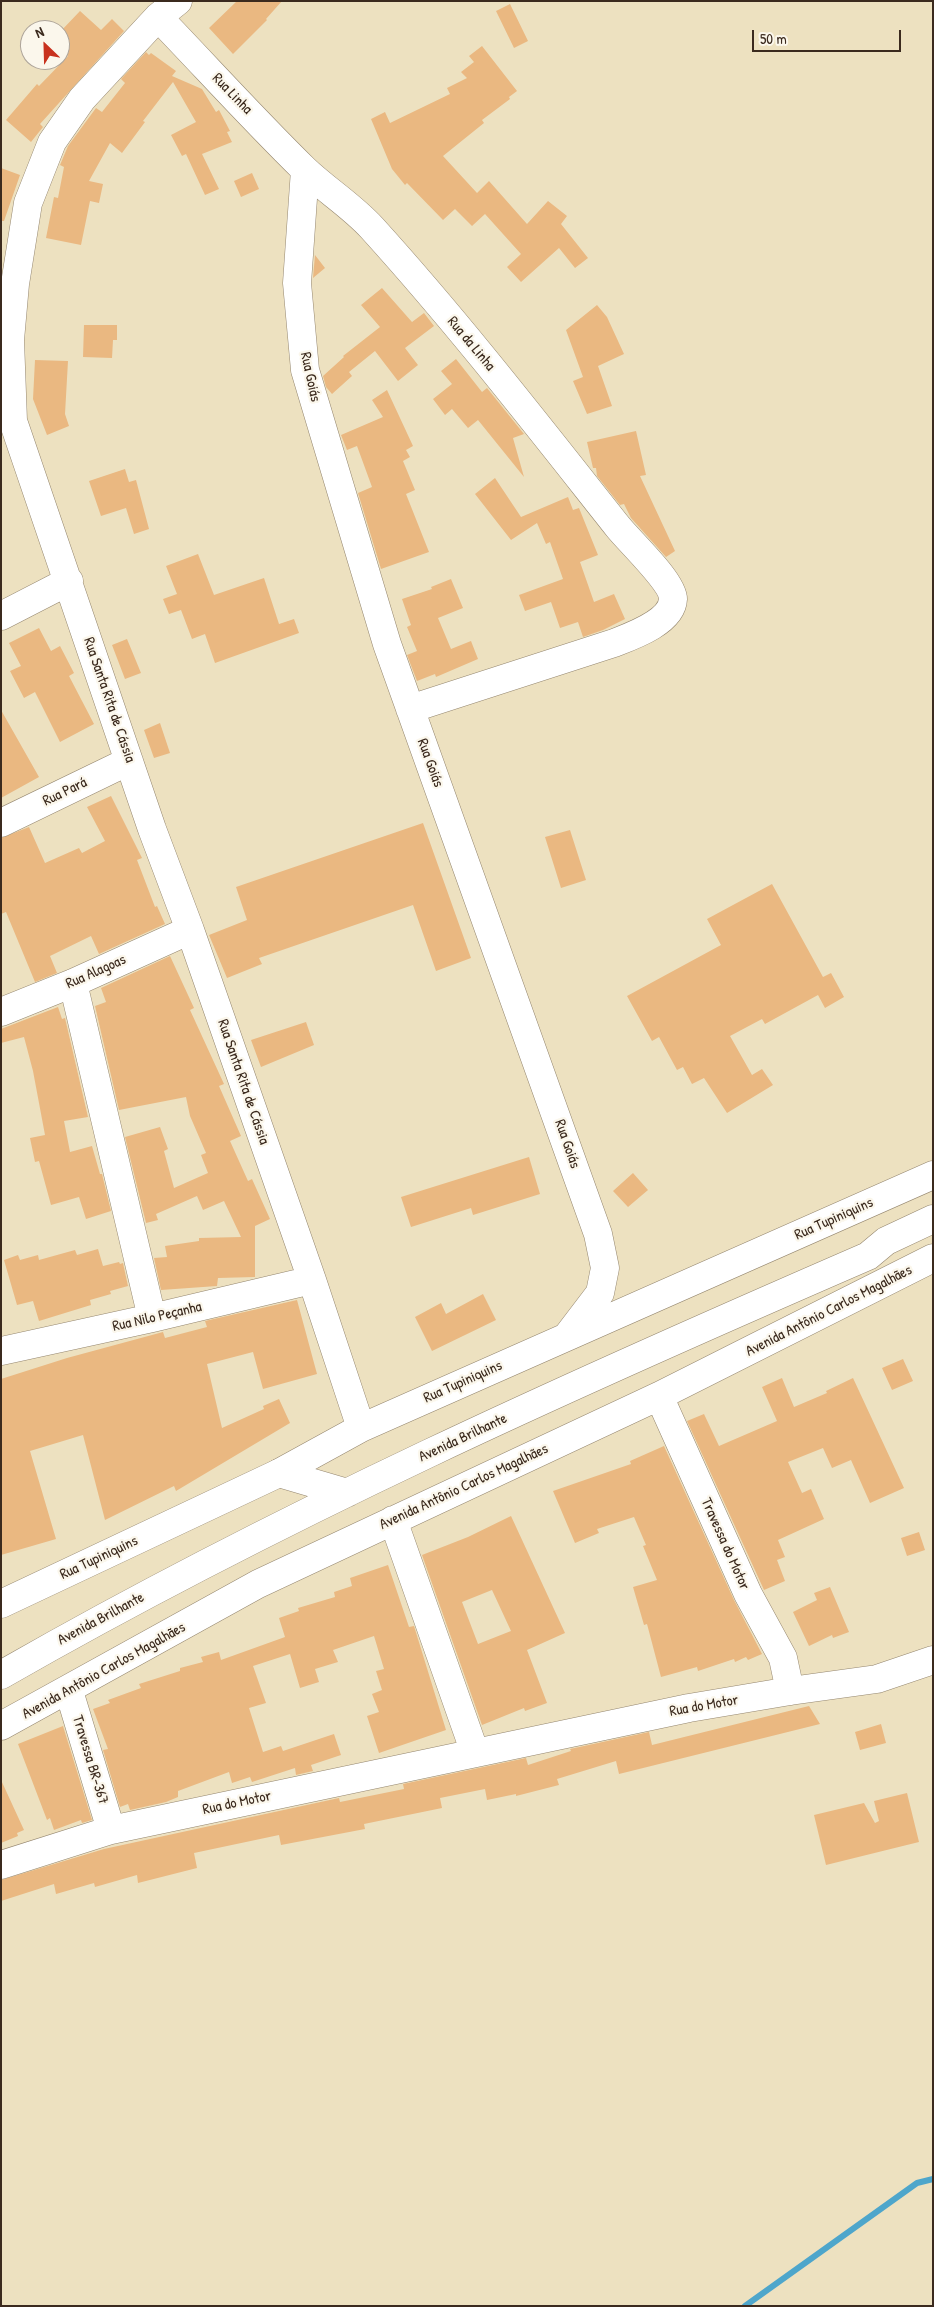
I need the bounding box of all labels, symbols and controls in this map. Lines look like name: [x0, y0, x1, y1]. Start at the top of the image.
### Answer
north arrow: [20, 20, 70, 70]
scale bar: [754, 20, 903, 52]
text: N: [32, 22, 46, 42]
text: 50 m: [760, 28, 787, 49]
street label: Rua Linha: [208, 70, 256, 118]
street label: Rua da Linha: [443, 313, 499, 375]
street label: Rua Goiás: [296, 350, 324, 404]
street label: Rua Santa Rita de Cássia: [79, 635, 139, 765]
street label: Rua Goiás: [413, 736, 447, 790]
street label: Rua Pará: [40, 774, 90, 810]
street label: Rua Alagoas: [63, 951, 129, 993]
street label: Rua Santa Rita de Cássia: [213, 1017, 273, 1147]
street label: Rua Goiás: [550, 1117, 584, 1171]
street label: Rua Tupiniquins: [792, 1194, 876, 1244]
street label: Avenida Antônio Carlos Magalhães: [743, 1261, 915, 1361]
street label: Rua Nilo Peçanha: [111, 1298, 203, 1336]
street label: Rua Tupiniquins: [421, 1357, 505, 1407]
street label: Avenida Brilhante: [416, 1410, 510, 1466]
street label: Avenida Antônio Carlos Magalhães: [377, 1440, 551, 1534]
street label: Travessa do Motor: [697, 1495, 753, 1593]
street label: Rua Tupiniquins: [57, 1532, 141, 1584]
street label: Avenida Brilhante: [55, 1589, 147, 1649]
street label: Avenida Antônio Carlos Magalhães: [19, 1619, 189, 1723]
street label: Rua do Motor: [668, 1691, 740, 1721]
street label: Travessa BR-367: [68, 1713, 112, 1807]
street label: Rua do Motor: [201, 1787, 273, 1819]

